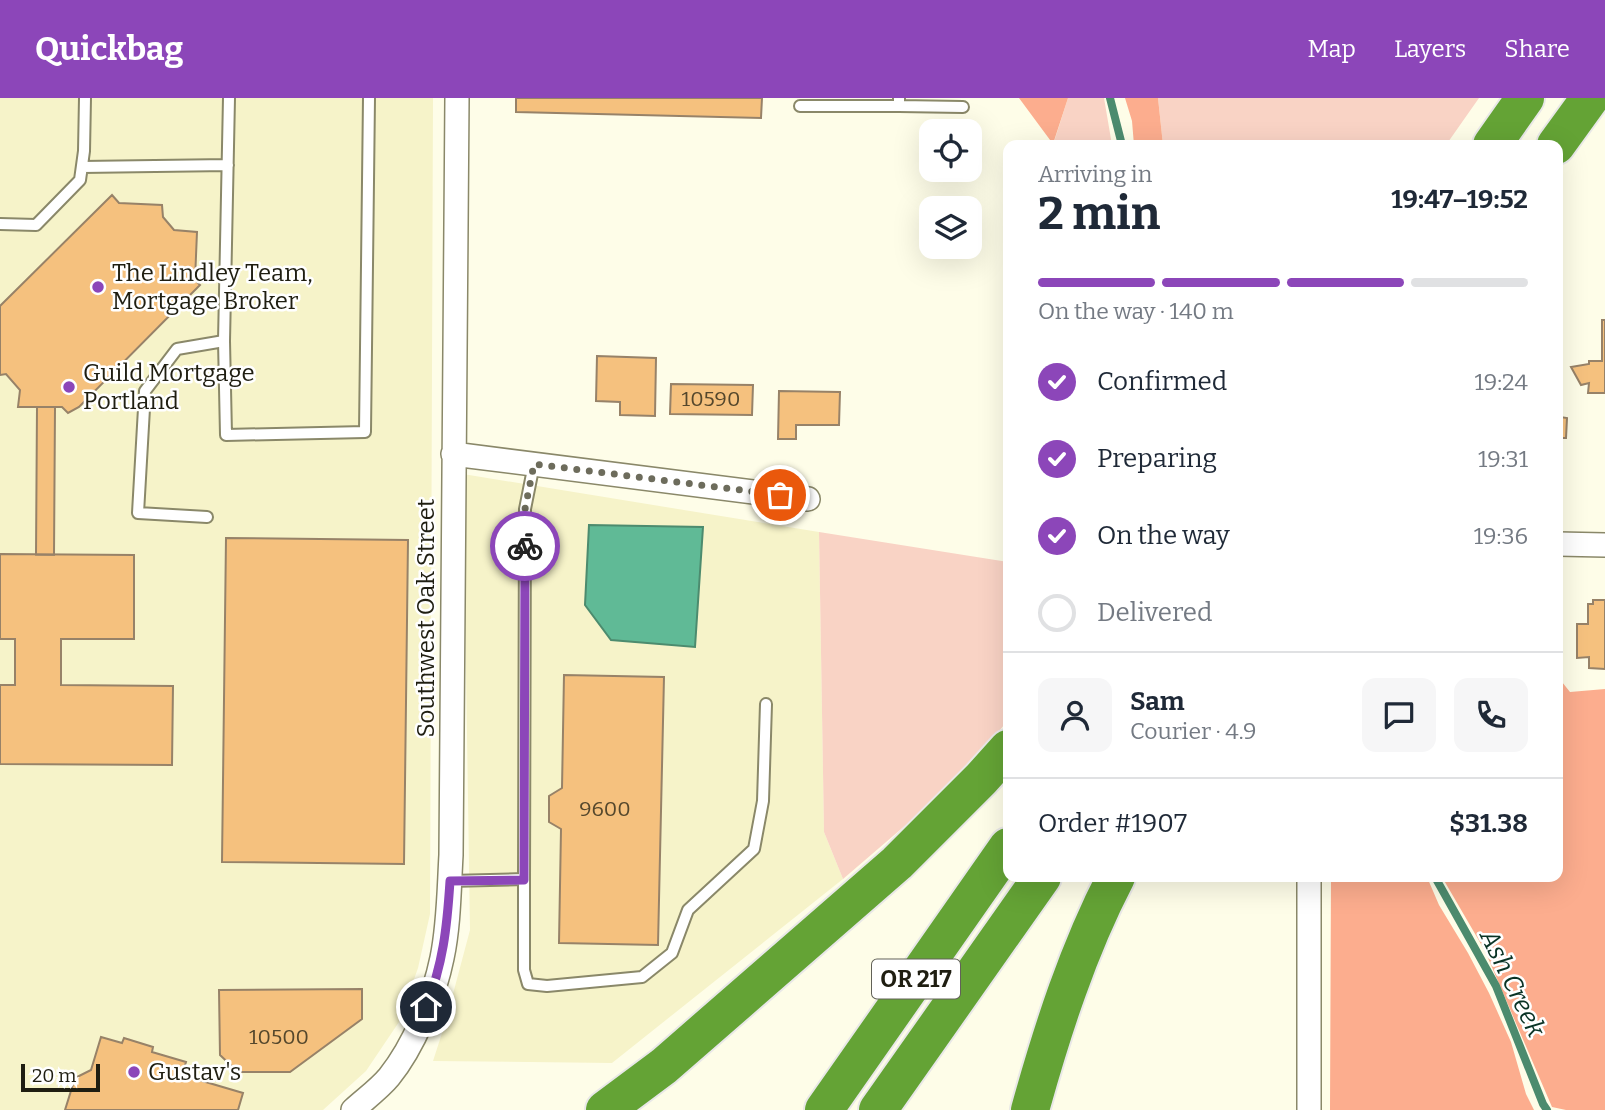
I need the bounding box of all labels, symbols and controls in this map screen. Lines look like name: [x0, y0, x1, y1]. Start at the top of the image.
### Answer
text: Quickbag: [35, 29, 184, 69]
text: Map: [1308, 35, 1356, 63]
text: Layers: [1394, 35, 1466, 63]
text: Share: [1504, 35, 1570, 63]
map controls: [919, 119, 982, 259]
button: locate: [919, 119, 982, 182]
text: Arriving in: [1038, 160, 1152, 188]
text: 19:47–19:52: [1391, 184, 1528, 215]
text: 2 min: [1038, 186, 1160, 241]
button: layers: [919, 196, 982, 259]
place label: The Lindley Team, Mortgage Broker: [112, 259, 313, 315]
marker: The Lindley Team, Mortgage Broker: [90, 279, 106, 295]
text: On the way · 140 m: [1038, 297, 1234, 325]
place label: Guild Mortgage Portland: [83, 359, 255, 415]
icon: check: [1038, 363, 1076, 401]
text: Confirmed: [1097, 366, 1227, 397]
text: 19:24: [1474, 368, 1528, 396]
marker: Guild Mortgage Portland: [61, 379, 77, 395]
house number: 10590: [682, 386, 740, 412]
icon: check: [1038, 440, 1076, 478]
text: Preparing: [1097, 443, 1217, 474]
text: 19:31: [1478, 445, 1528, 473]
pin: [750, 465, 810, 525]
icon: bag: [761, 476, 799, 514]
street label: Southwest Oak Street: [412, 498, 440, 738]
courier: [490, 511, 560, 581]
icon: check: [1038, 517, 1076, 555]
text: On the way: [1097, 520, 1230, 551]
text: 19:36: [1474, 522, 1528, 550]
icon: bike: [506, 527, 544, 565]
text: Delivered: [1097, 597, 1212, 628]
button: person: [1038, 678, 1112, 752]
button: chat: [1362, 678, 1436, 752]
button: phone: [1454, 678, 1528, 752]
text: Sam: [1130, 686, 1185, 717]
text: Courier · 4.9: [1130, 717, 1257, 745]
house number: 9600: [579, 796, 631, 822]
text: Order #1907: [1038, 808, 1187, 839]
text: $31.38: [1449, 808, 1528, 839]
water label: Ash Creek: [1473, 924, 1552, 1043]
road number: OR 217: [872, 960, 960, 998]
pin: [396, 977, 456, 1037]
icon: home: [407, 988, 445, 1026]
house number: 10500: [249, 1024, 309, 1050]
place label: Gustav's: [148, 1058, 241, 1086]
scale bar: [21, 1061, 100, 1093]
text: 20 m: [32, 1064, 76, 1087]
marker: Gustav's: [126, 1064, 142, 1080]

